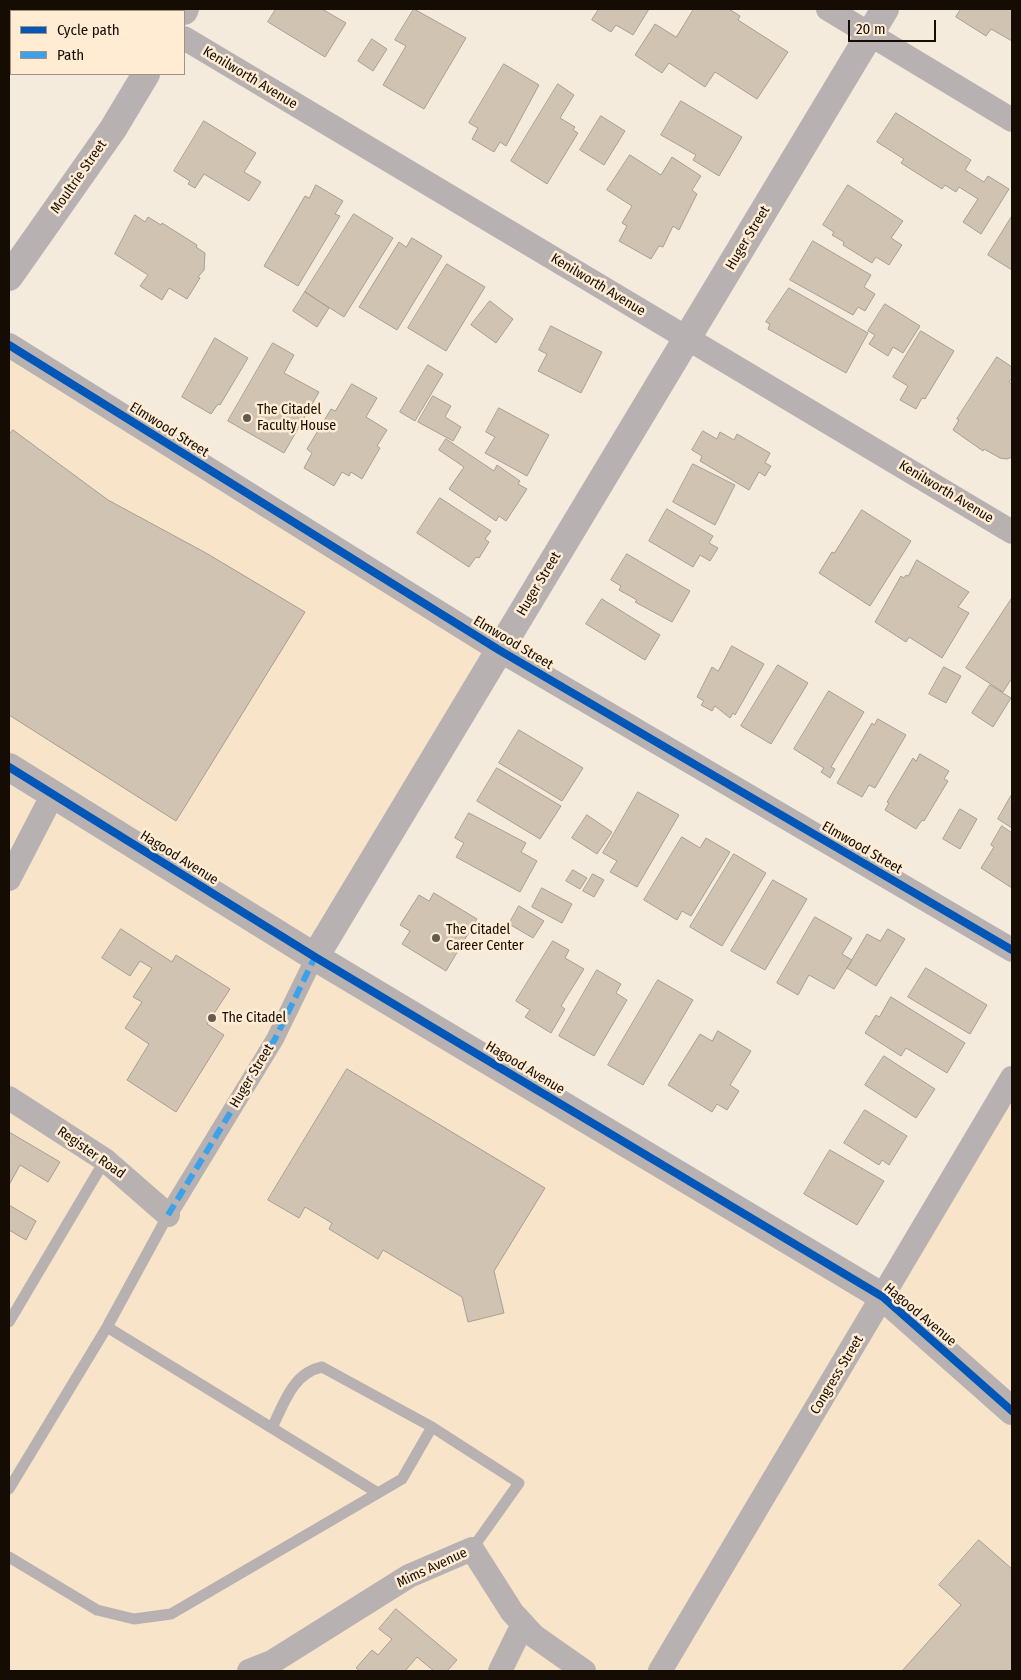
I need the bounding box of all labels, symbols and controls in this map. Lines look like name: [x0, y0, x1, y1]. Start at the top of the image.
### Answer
legend: [10, 10, 185, 75]
scale bar: [851, 10, 938, 42]
text: 20 m: [856, 20, 886, 38]
text: Cycle path: [57, 21, 120, 39]
street label: Kenilworth Avenue: [200, 43, 300, 113]
text: Path: [57, 46, 84, 64]
street label: Moultrie Street: [47, 137, 111, 217]
street label: Huger Street: [722, 203, 774, 273]
street label: Kenilworth Avenue: [548, 250, 648, 320]
street label: Elmwood Street: [126, 399, 212, 461]
place label: The Citadel Faculty House: [257, 402, 336, 434]
marker: The Citadel Faculty House: [241, 412, 253, 424]
street label: Kenilworth Avenue: [896, 457, 996, 527]
street label: Huger Street: [513, 549, 565, 619]
street label: Elmwood Street: [470, 613, 556, 673]
street label: Elmwood Street: [819, 818, 905, 878]
street label: Hagood Avenue: [137, 827, 221, 889]
place label: The Citadel Career Center: [446, 922, 524, 954]
marker: The Citadel Career Center: [430, 932, 442, 944]
place label: The Citadel: [222, 1010, 286, 1026]
marker: The Citadel: [206, 1012, 218, 1024]
street label: Hagood Avenue: [482, 1038, 568, 1098]
street label: Huger Street: [226, 1041, 278, 1111]
street label: Register Road: [54, 1123, 128, 1183]
street label: Hagood Avenue: [880, 1280, 960, 1350]
street label: Congress Street: [807, 1332, 867, 1418]
street label: Mims Avenue: [394, 1544, 470, 1592]

